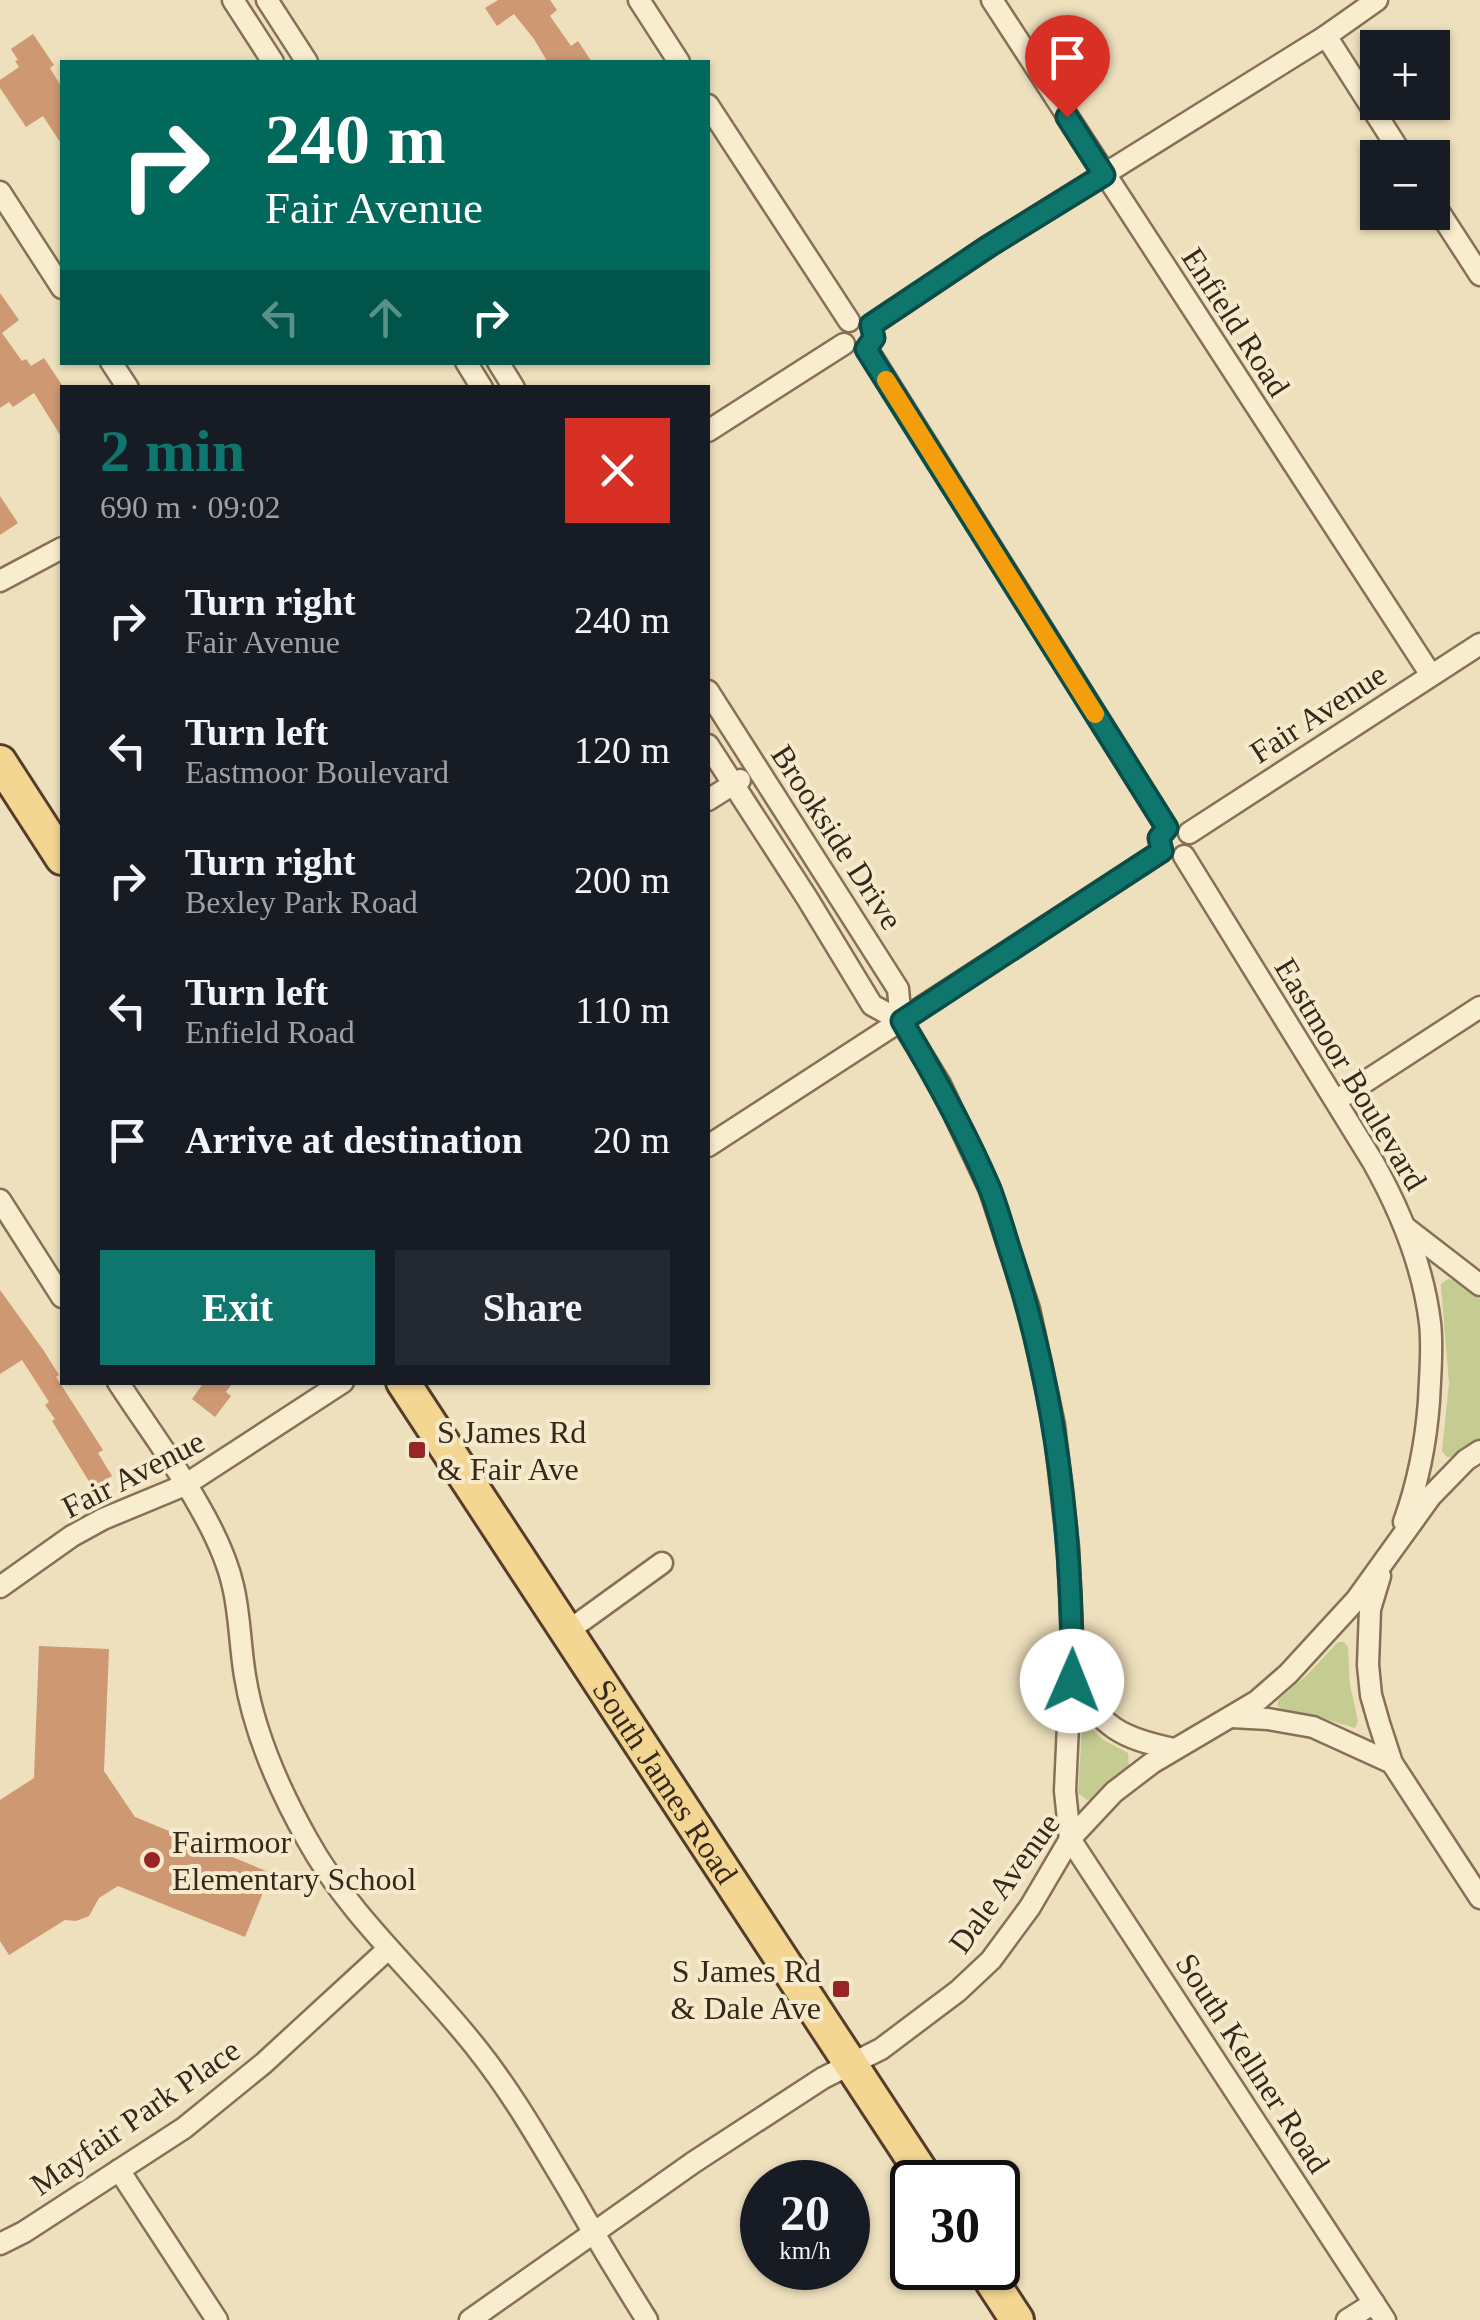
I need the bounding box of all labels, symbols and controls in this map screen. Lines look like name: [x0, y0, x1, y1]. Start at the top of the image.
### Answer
pin: [1025, 15, 1110, 118]
icon: arrive: [1040, 30, 1095, 85]
map controls: [1360, 30, 1450, 230]
button: +: [1360, 30, 1450, 120]
icon: right: [100, 100, 230, 230]
text: 240 m: [265, 101, 446, 178]
button: −: [1360, 140, 1450, 230]
text: Fair Avenue: [265, 183, 483, 233]
street label: Enfield Road: [1175, 241, 1297, 403]
icon: left: [253, 290, 308, 345]
icon: ahead: [358, 290, 413, 345]
icon: right: [463, 290, 518, 345]
text: 2 min: [100, 418, 245, 484]
button: close: [565, 418, 670, 523]
text: 690 m · 09:02: [100, 489, 280, 525]
text: Turn right: [185, 581, 356, 623]
icon: right: [100, 593, 155, 648]
text: 240 m: [574, 599, 670, 641]
text: Fair Avenue: [185, 624, 340, 660]
street label: Fair Avenue: [1243, 656, 1393, 770]
text: Turn left: [185, 711, 328, 753]
icon: left: [100, 723, 155, 778]
text: 120 m: [574, 729, 670, 771]
street label: Brookside Drive: [764, 738, 910, 936]
text: Eastmoor Boulevard: [185, 754, 449, 790]
text: Turn right: [185, 841, 356, 883]
icon: right: [100, 853, 155, 908]
text: 200 m: [574, 859, 670, 901]
text: Bexley Park Road: [185, 884, 418, 920]
street label: Eastmoor Boulevard: [1268, 952, 1434, 1196]
text: Turn left: [185, 971, 328, 1013]
icon: left: [100, 983, 155, 1038]
text: 110 m: [575, 989, 670, 1031]
text: Enfield Road: [185, 1014, 355, 1050]
icon: arrive: [100, 1113, 155, 1168]
text: Arrive at destination: [185, 1119, 523, 1161]
text: 20 m: [593, 1119, 670, 1161]
button: Exit: [100, 1250, 375, 1365]
button: Share: [395, 1250, 670, 1365]
place label: S James Rd & Fair Ave: [437, 1414, 586, 1487]
street label: Fair Avenue: [56, 1423, 210, 1525]
marker: S James Rd & Fair Ave: [406, 1439, 428, 1461]
position arrow: [1020, 1629, 1124, 1733]
street label: South James Road: [585, 1673, 745, 1890]
street label: Dale Avenue: [941, 1806, 1067, 1960]
place label: Fairmoor Elementary School: [172, 1824, 416, 1897]
marker: Fairmoor Elementary School: [141, 1849, 163, 1871]
street label: South Kellner Road: [1169, 1947, 1337, 2179]
place label: S James Rd & Dale Ave: [671, 1953, 821, 2026]
marker: S James Rd & Dale Ave: [830, 1978, 852, 2000]
street label: Mayfair Park Place: [24, 2031, 246, 2203]
speed limit sign: 30: [890, 2160, 1020, 2290]
text: 20: [780, 2185, 830, 2241]
text: km/h: [779, 2237, 831, 2264]

